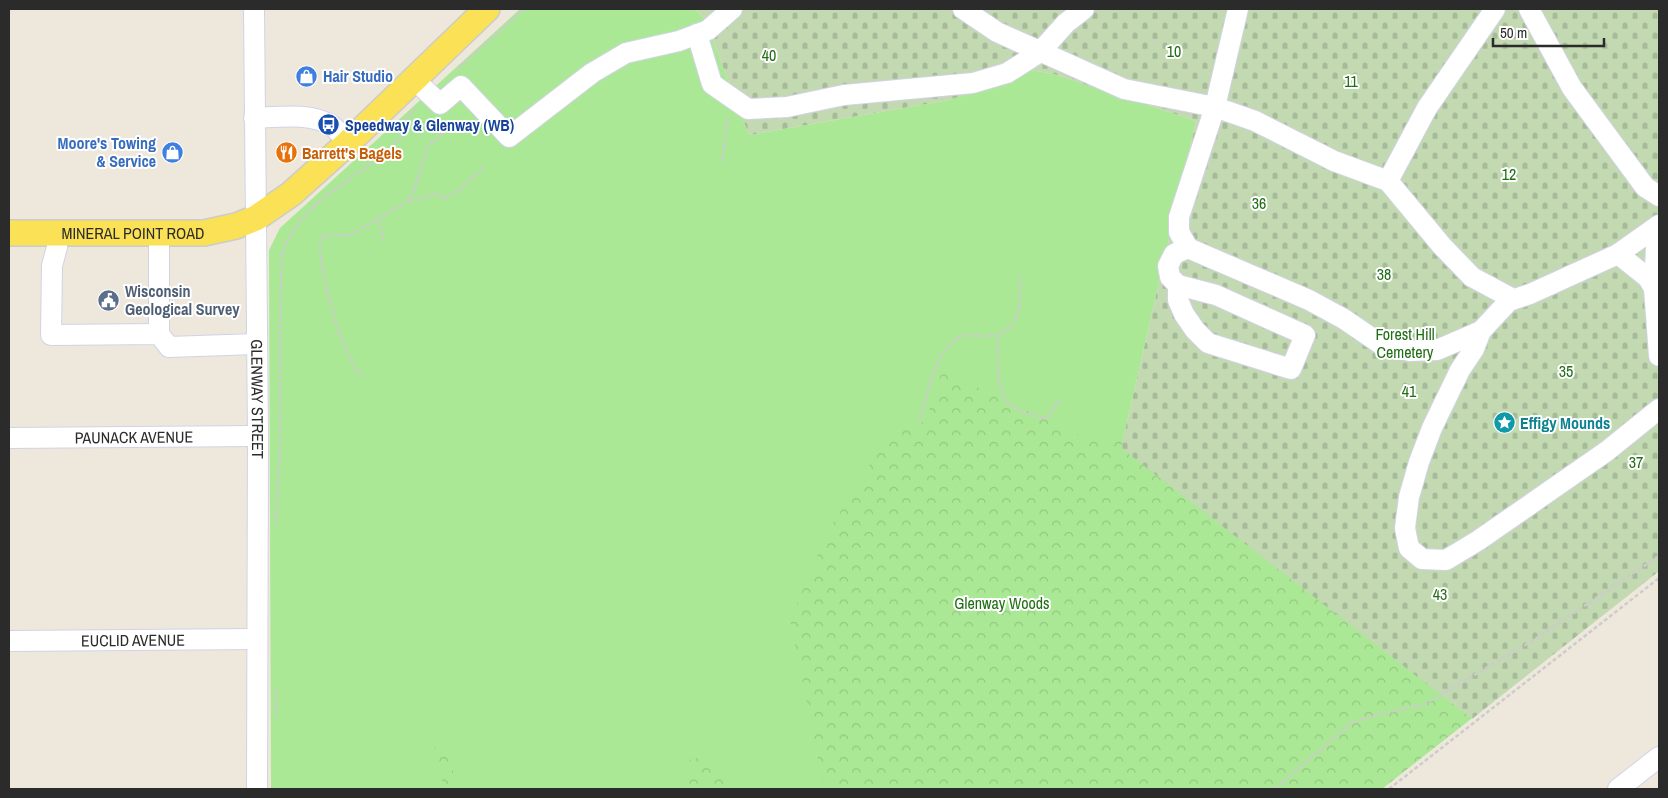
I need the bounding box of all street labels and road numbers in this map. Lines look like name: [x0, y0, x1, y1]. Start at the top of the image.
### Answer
street label: MINERAL POINT ROAD: [61, 222, 205, 244]
street label: GLENWAY STREET: [246, 339, 269, 459]
street label: PAUNACK AVENUE: [75, 426, 193, 448]
street label: EUCLID AVENUE: [81, 629, 185, 651]

